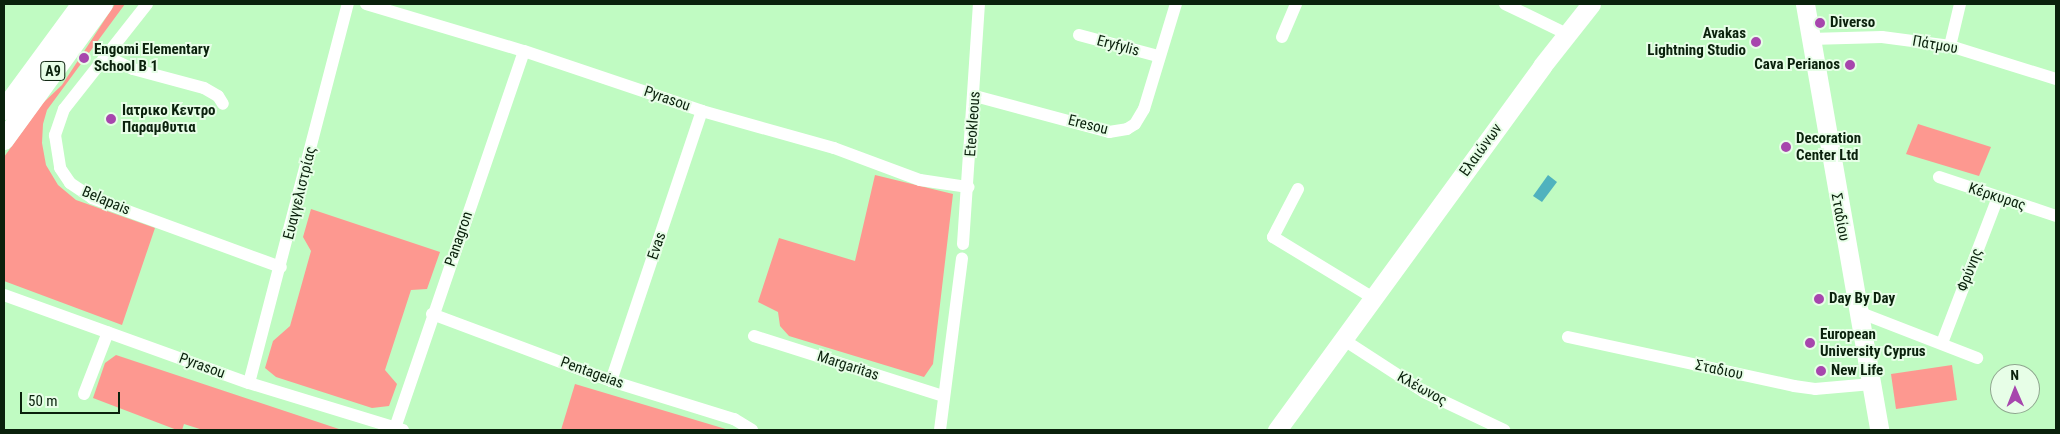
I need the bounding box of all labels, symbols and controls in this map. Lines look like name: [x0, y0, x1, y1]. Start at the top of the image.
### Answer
place label: Diverso: [1830, 14, 1875, 32]
marker: Diverso: [1814, 17, 1826, 29]
place label: Avakas Lightning Studio: [1647, 24, 1746, 59]
street label: Eryfylis: [1095, 32, 1141, 60]
street label: Πάτμου: [1911, 32, 1959, 58]
marker: Avakas Lightning Studio: [1750, 36, 1762, 48]
place label: Engomi Elementary School B 1: [94, 40, 210, 75]
marker: Engomi Elementary School B 1: [78, 52, 90, 64]
place label: Cava Perianos: [1754, 56, 1840, 74]
road number: A9: [39, 59, 67, 82]
marker: Cava Perianos: [1844, 59, 1856, 71]
street label: Pyrasou: [641, 83, 693, 115]
street label: Eteokleous: [962, 91, 984, 157]
place label: Ιατρικο Κεντρο Παραμθυτια: [122, 101, 216, 136]
street label: Eresou: [1066, 111, 1110, 139]
marker: Ιατρικο Κεντρο Παραμθυτια: [104, 112, 118, 126]
street label: Ελαιώνων: [1456, 120, 1506, 180]
place label: Decoration Center Ltd: [1796, 129, 1861, 164]
marker: Decoration Center Ltd: [1780, 141, 1792, 153]
street label: Ευαγγελιστρίας: [280, 145, 320, 241]
street label: Κέρκυρας: [1966, 179, 2028, 215]
street label: Belapais: [79, 183, 133, 219]
street label: Σταδίου: [1827, 192, 1853, 242]
street label: Panagron: [441, 209, 477, 269]
street label: Evas: [644, 230, 670, 262]
street label: Φρύνης: [1954, 246, 1986, 294]
place label: Day By Day: [1829, 290, 1895, 308]
marker: Day By Day: [1813, 293, 1825, 305]
place label: European University Cyprus: [1820, 325, 1926, 360]
marker: European University Cyprus: [1804, 337, 1816, 349]
street label: Margaritas: [815, 348, 881, 384]
street label: Pyrasou: [176, 349, 228, 383]
street label: Pentageias: [558, 353, 626, 393]
street label: Σταδιου: [1693, 356, 1745, 384]
place label: New Life: [1831, 362, 1883, 380]
north arrow: [1990, 364, 2040, 414]
marker: New Life: [1815, 365, 1827, 377]
text: N: [2010, 367, 2019, 383]
street label: Κλέωνος: [1394, 368, 1450, 410]
scale bar: [22, 382, 122, 414]
text: 50 m: [28, 392, 58, 410]

